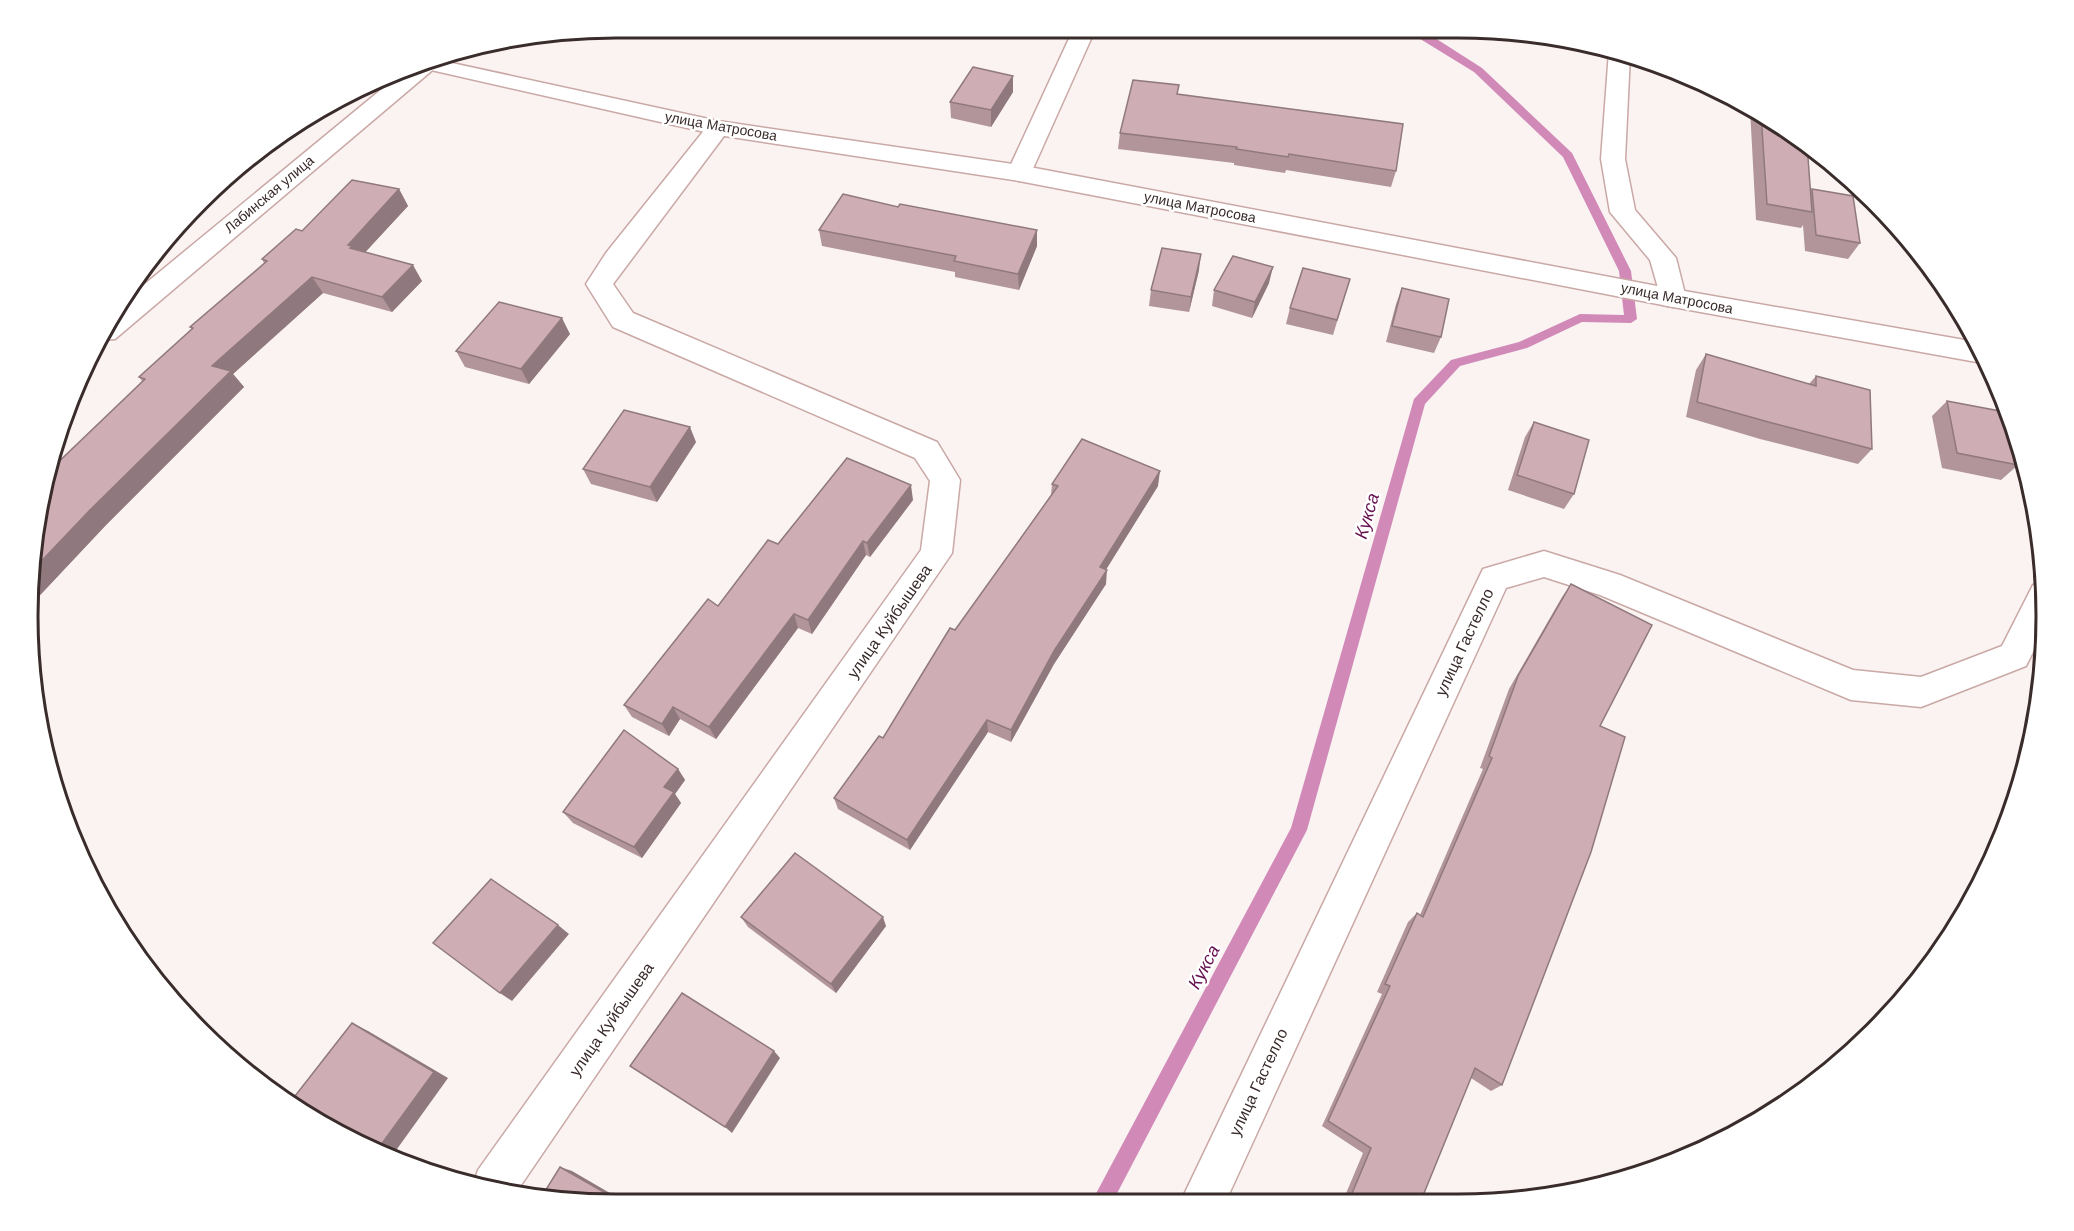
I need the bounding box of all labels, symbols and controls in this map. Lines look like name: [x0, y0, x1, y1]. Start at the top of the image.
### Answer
street label: улица Матросова: [664, 108, 779, 144]
street label: Лабинская улица: [221, 152, 317, 236]
street label: улица Матросова: [1143, 188, 1258, 226]
street label: улица Матросова: [1620, 279, 1735, 317]
water label: Кукса: [1351, 491, 1383, 541]
street label: улица Куйбышева: [844, 561, 935, 681]
street label: улица Гастелло: [1432, 586, 1497, 699]
water label: Кукса: [1184, 942, 1224, 992]
street label: улица Куйбышева: [566, 959, 657, 1079]
street label: улица Гастелло: [1226, 1026, 1291, 1139]

